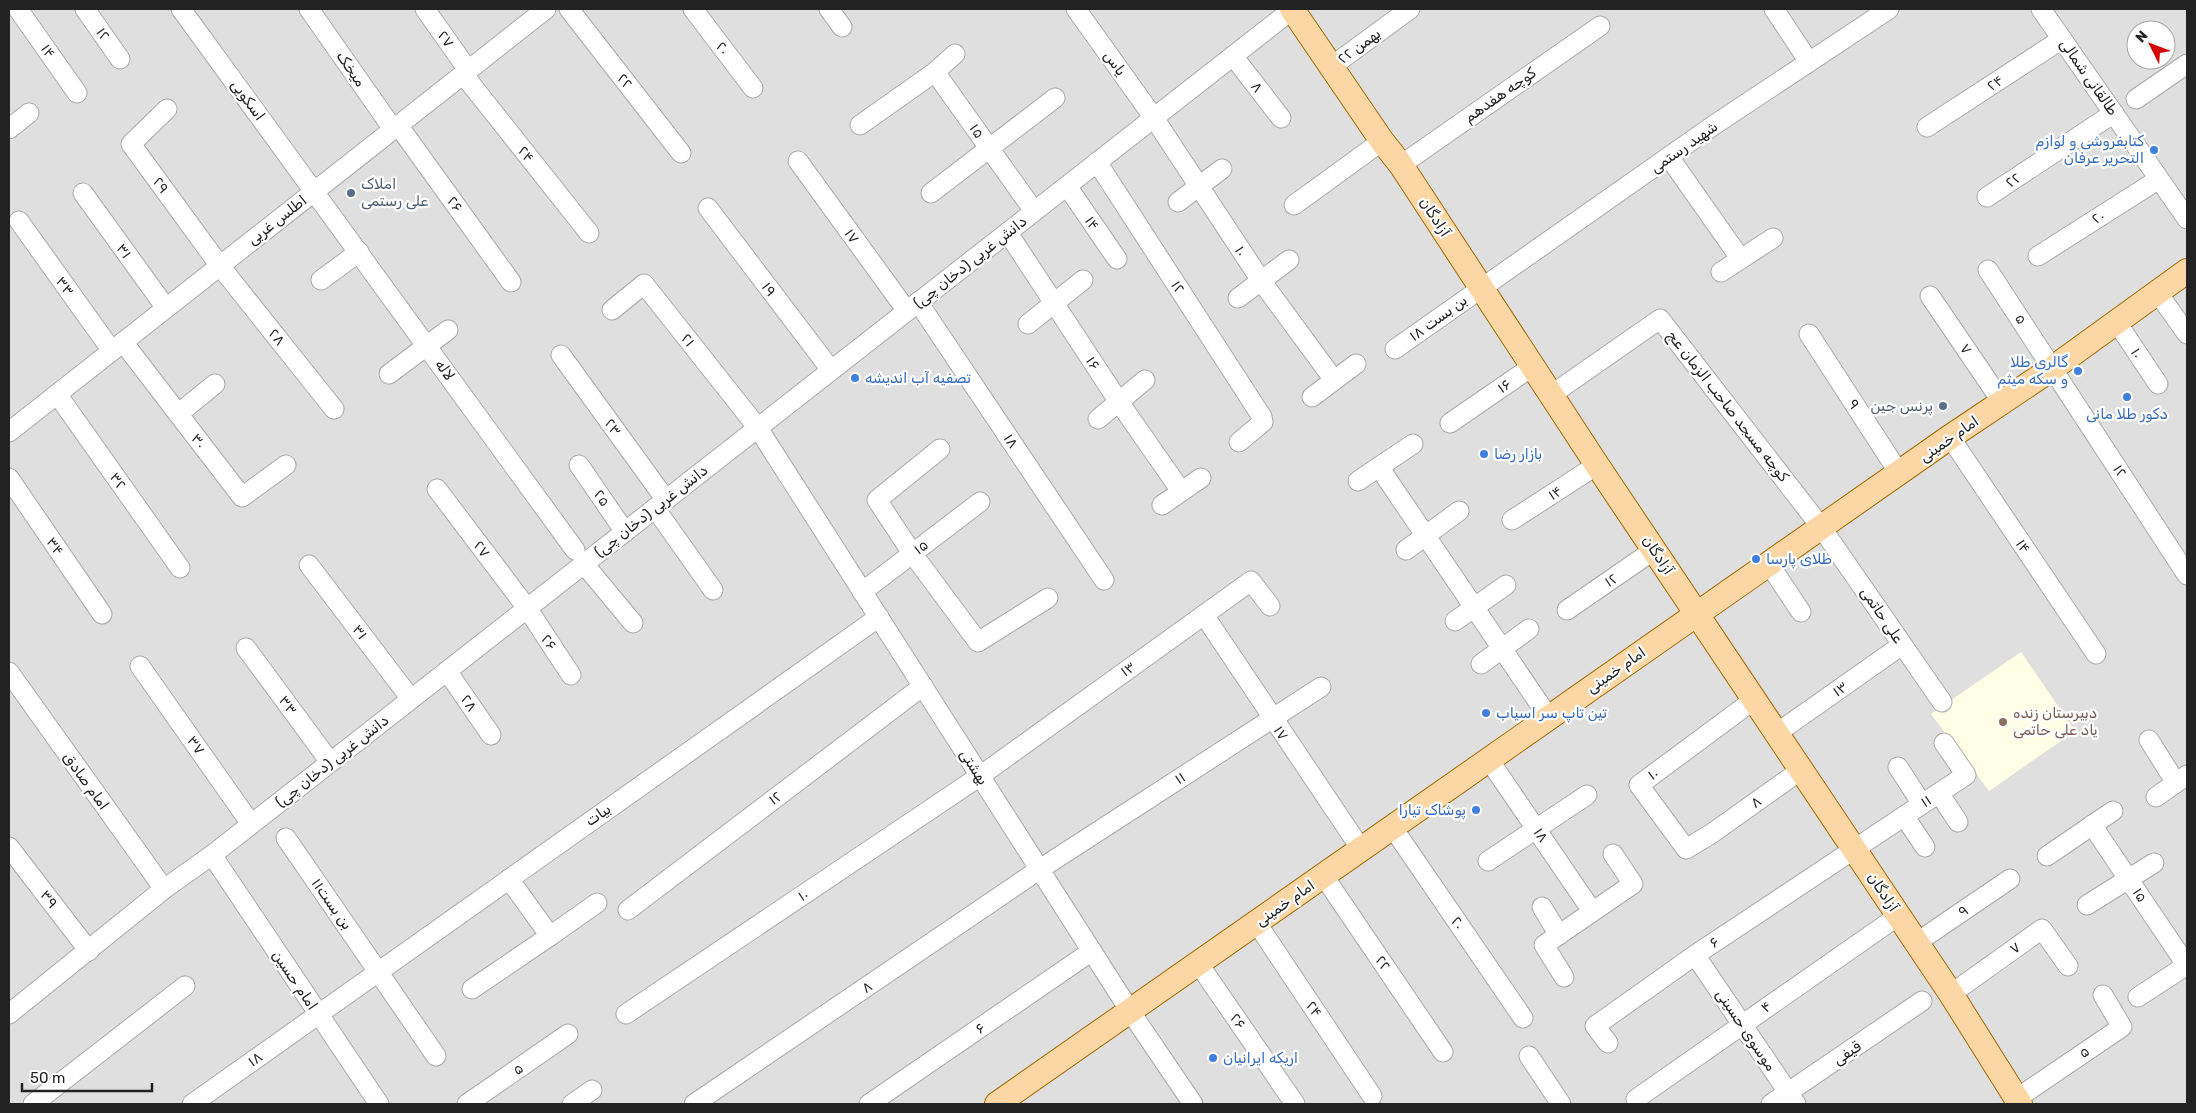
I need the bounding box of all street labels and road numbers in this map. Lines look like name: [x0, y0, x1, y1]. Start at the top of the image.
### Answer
street label: ۱۲: [92, 24, 114, 44]
street label: ۲۲ بهمن: [1334, 24, 1384, 68]
street label: ۲۷: [434, 27, 458, 51]
street label: طالقانی شمالی: [2056, 35, 2122, 119]
street label: ۲۰: [712, 38, 734, 58]
street label: ۱۴: [37, 40, 59, 62]
street label: یاس: [1100, 47, 1130, 79]
street label: میخک: [332, 48, 370, 90]
street label: کوچه هفدهم: [1461, 64, 1540, 127]
street label: ۲۲: [613, 70, 637, 92]
street label: ۲۴: [1983, 71, 2007, 95]
street label: اسکویی: [227, 76, 269, 124]
street label: ۸: [1247, 78, 1267, 96]
street label: شهید رستمی: [1647, 117, 1721, 177]
street label: ۱۵: [966, 120, 988, 142]
street label: ۲۴: [514, 142, 538, 166]
street label: ۲۲: [2002, 168, 2024, 192]
street label: ۲۹: [149, 173, 173, 197]
street label: اطلس غربی: [244, 191, 310, 249]
street label: ۲۶: [443, 192, 467, 216]
street label: آزادگان: [1416, 194, 1455, 241]
street label: ۲۰: [2088, 206, 2108, 228]
street label: دانش غربی (دخان چی): [910, 212, 1030, 312]
street label: ۱۴: [1081, 212, 1103, 234]
street label: ۱۷: [841, 225, 863, 247]
street label: ۳۱: [112, 240, 136, 262]
street label: ۱۰: [1231, 242, 1251, 260]
street label: ۳۳: [52, 273, 78, 299]
street label: ۱۲: [1167, 277, 1189, 297]
street label: ۱۹: [758, 278, 780, 300]
street label: بن بست ۱۸: [1406, 291, 1470, 345]
street label: ۵: [2011, 310, 2031, 328]
street label: ۲۸: [265, 325, 289, 349]
street label: کوچه مسجد صاحب الزمان عج: [1662, 327, 1793, 487]
street label: ۲۱: [677, 330, 699, 350]
street label: ۷: [1956, 340, 1976, 358]
street label: ۱۰: [2127, 344, 2147, 362]
street label: ۱۶: [1082, 353, 1104, 373]
street label: لاله: [431, 356, 459, 384]
street label: ۱۶: [1494, 375, 1514, 397]
street label: ۹: [1844, 395, 1864, 413]
street label: امام خمینی: [1916, 412, 1983, 467]
street label: ۲۳: [601, 415, 625, 439]
street label: ۳۰: [187, 430, 211, 452]
street label: ۱۸: [1000, 430, 1022, 452]
street label: دانش غربی (دخان چی): [591, 461, 711, 561]
street label: ۱۲: [2109, 461, 2131, 481]
street label: ۳۲: [106, 469, 130, 493]
street label: ۱۴: [1545, 482, 1565, 504]
street label: ۲۵: [590, 486, 614, 510]
street label: آزادگان: [1638, 532, 1678, 579]
street label: ۳۴: [42, 533, 68, 559]
street label: ۱۵: [910, 536, 932, 558]
street label: ۱۴: [2012, 536, 2034, 556]
street label: ۲۷: [470, 537, 494, 561]
street label: ۱۲: [1601, 569, 1621, 591]
street label: علی حاتمی: [1857, 583, 1907, 647]
street label: ۳۱: [348, 621, 372, 643]
street label: ۲۶: [537, 631, 561, 653]
street label: امام خمینی: [1583, 643, 1650, 698]
street label: ۱۳: [1117, 657, 1139, 681]
street label: ۱۳: [1829, 678, 1851, 700]
street label: ۲۸: [457, 691, 481, 715]
street label: ۳۳: [275, 692, 301, 718]
street label: دانش غربی (دخان چی): [272, 711, 392, 811]
street label: ۱۷: [1270, 722, 1292, 744]
street label: ۳۷: [183, 732, 209, 758]
street label: بهشتی: [956, 746, 992, 788]
street label: امام صادق: [58, 749, 113, 814]
street label: ۱۰: [1644, 764, 1662, 784]
street label: ۱۱: [1171, 768, 1189, 788]
street label: ۱۲: [765, 787, 785, 809]
street label: ۱۱: [1917, 791, 1935, 811]
street label: ۸: [1747, 792, 1765, 812]
street label: بیات: [582, 800, 614, 830]
street label: ۱۸: [1530, 824, 1552, 846]
street label: آزادگان: [1863, 869, 1903, 916]
street label: بن بست۱۱: [308, 875, 356, 933]
street label: امام خمینی: [1252, 876, 1319, 931]
street label: ۱۵: [2129, 884, 2151, 906]
street label: ۱۰: [794, 885, 812, 905]
street label: ۳۹: [36, 886, 62, 912]
street label: ۹: [1954, 901, 1972, 921]
street label: ۲۰: [1447, 913, 1469, 933]
street label: ۶: [1706, 932, 1722, 952]
street label: ۷: [2006, 938, 2024, 958]
street label: امام حسین: [268, 947, 322, 1014]
street label: ۲۲: [1371, 952, 1395, 974]
street label: ۸: [858, 977, 876, 997]
street label: موسوی حسینی: [1712, 986, 1780, 1074]
street label: ۲۴: [1302, 997, 1326, 1021]
street label: ۴: [1757, 997, 1775, 1017]
street label: ۲۶: [1226, 1010, 1250, 1032]
street label: ۶: [972, 1018, 988, 1038]
street label: قیفی: [1830, 1037, 1864, 1069]
street label: ۵: [2075, 1042, 2093, 1062]
street label: ۱۸: [244, 1048, 266, 1070]
street label: ۵: [509, 1059, 527, 1079]

